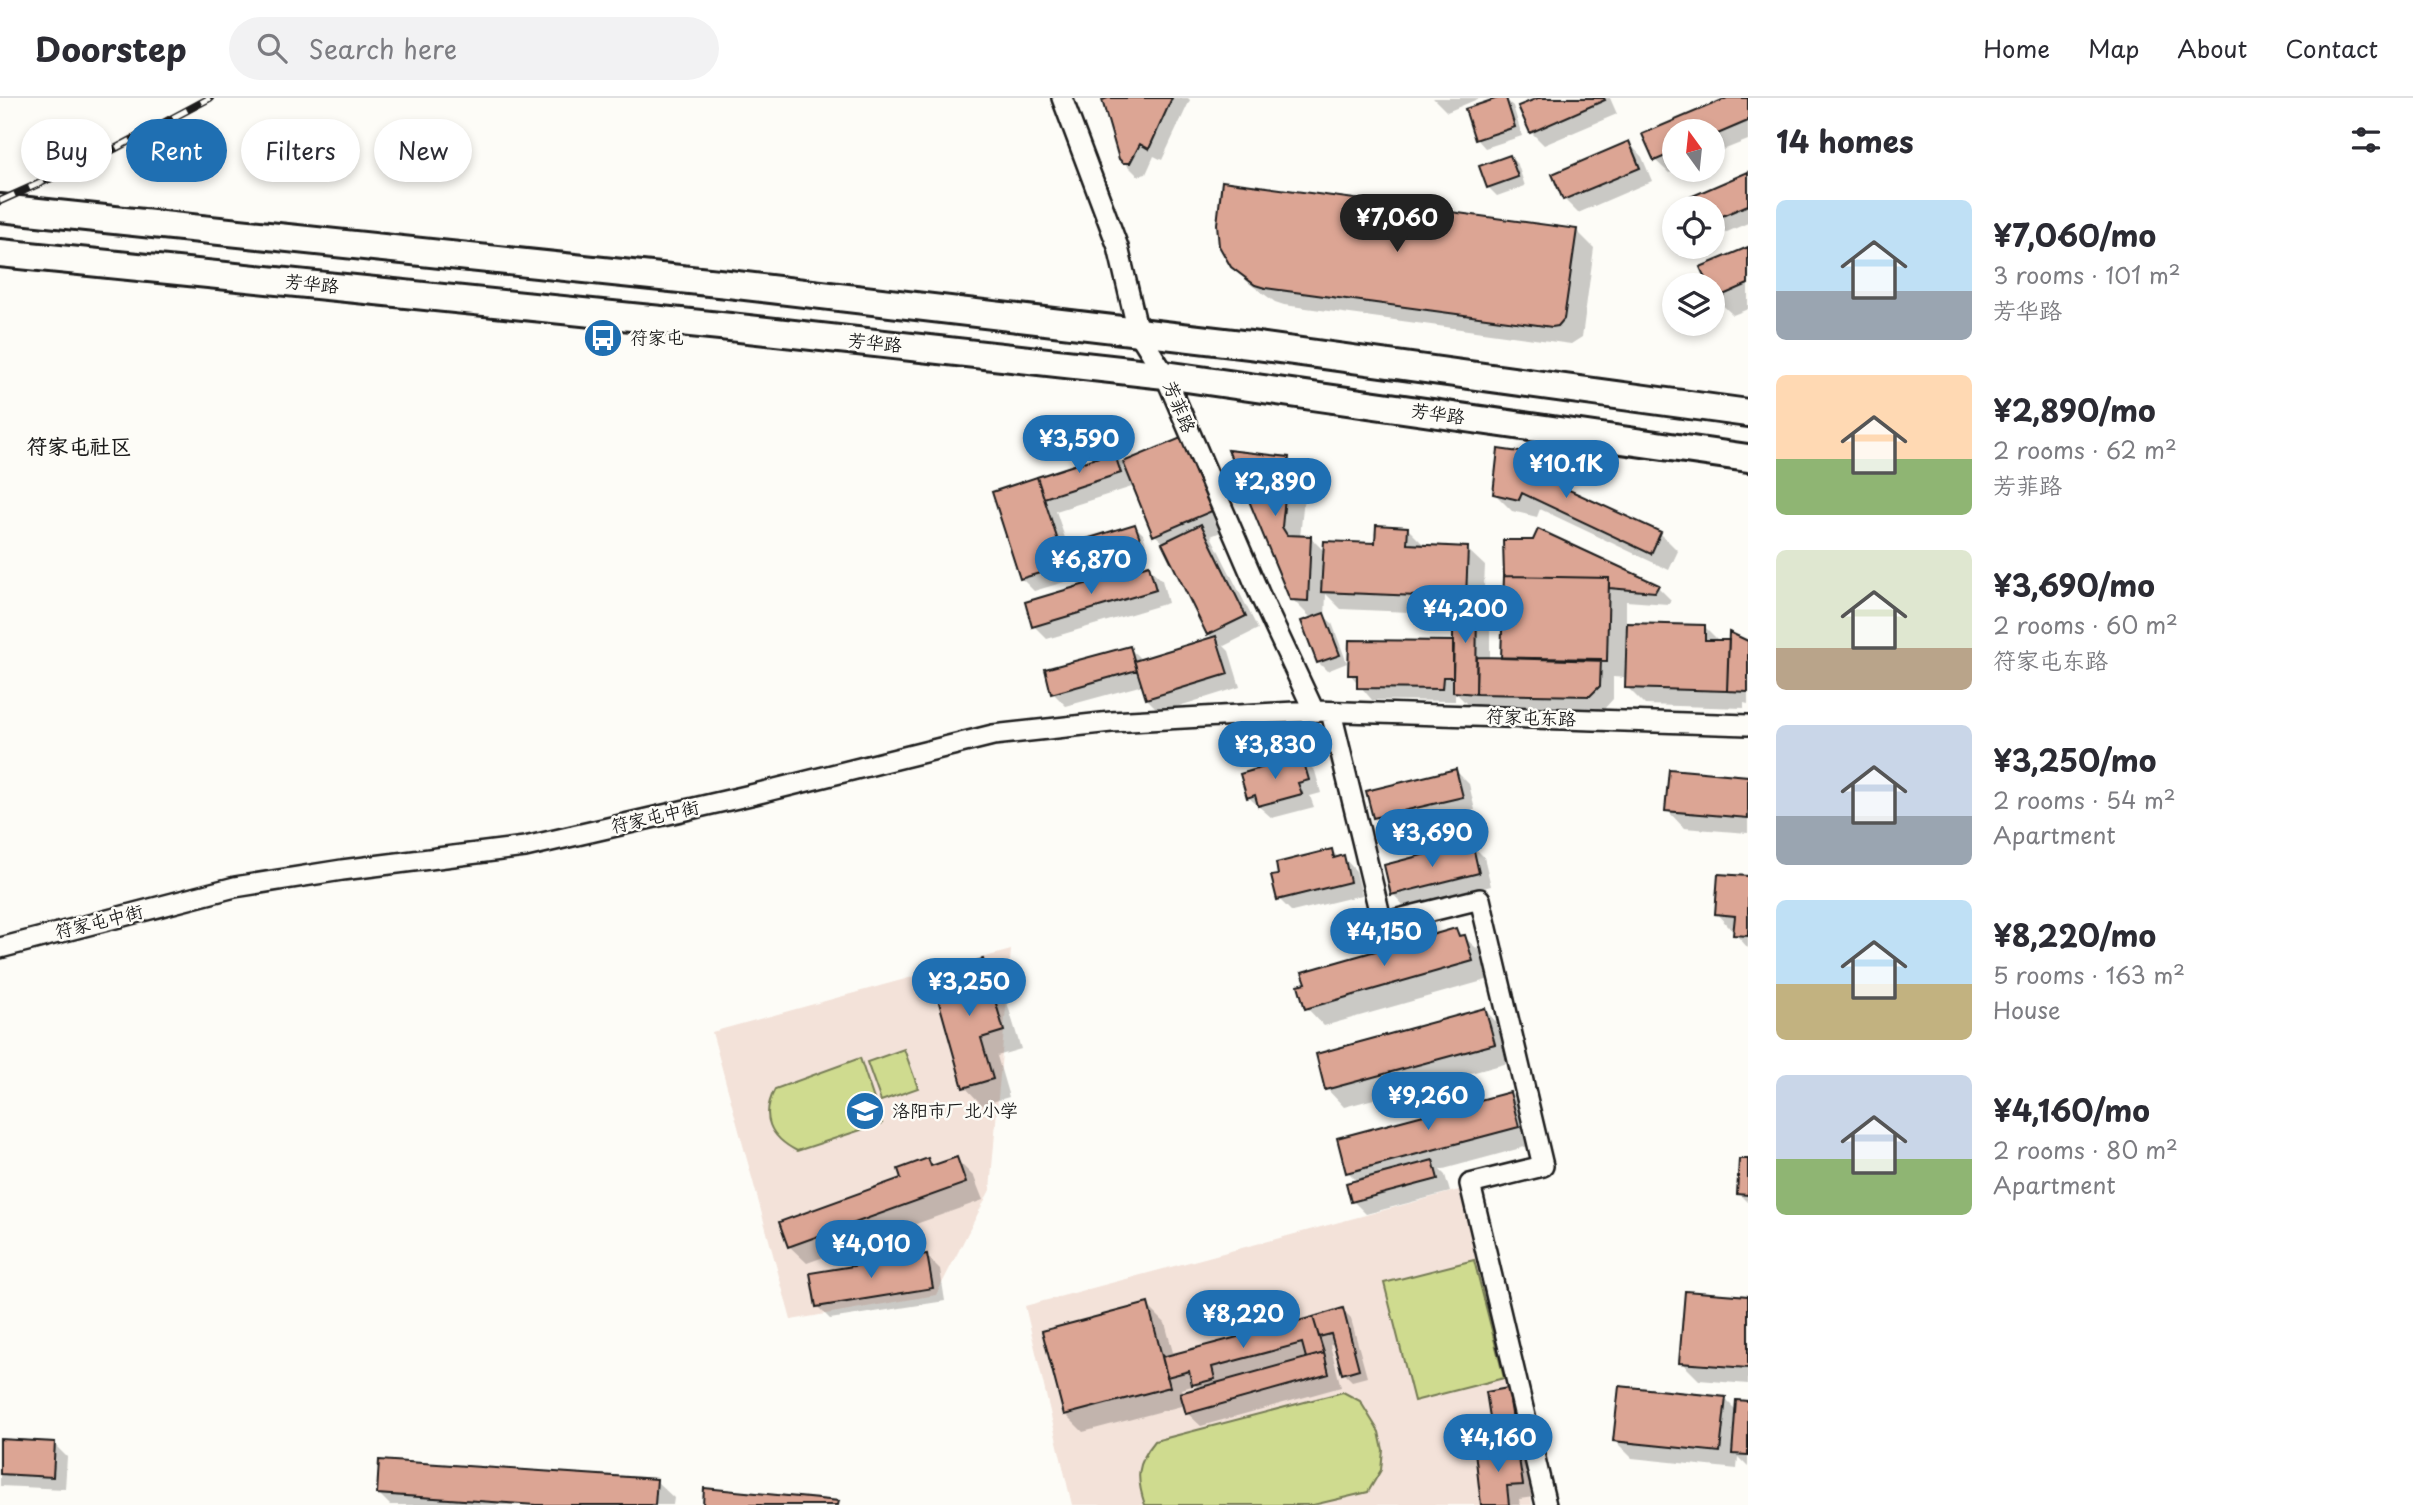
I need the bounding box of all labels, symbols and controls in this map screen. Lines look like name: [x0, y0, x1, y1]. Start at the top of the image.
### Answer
search box: [229, 17, 719, 80]
text: Doorstep: [35, 23, 187, 73]
icon: search: [253, 29, 291, 67]
text: Search here: [309, 29, 457, 68]
text: Home: [1983, 30, 2050, 66]
text: Map: [2088, 30, 2139, 66]
text: About: [2177, 30, 2247, 66]
text: Contact: [2285, 30, 2378, 66]
text: 14 homes: [1776, 118, 1914, 163]
chip: Buy: [21, 119, 112, 182]
chip: Rent: [126, 119, 227, 182]
chip: Filters: [241, 119, 360, 182]
chip: New: [374, 119, 472, 182]
north arrow: [1662, 119, 1726, 182]
map controls: [1662, 119, 1725, 336]
icon: filters: [2347, 121, 2385, 159]
pin: ¥7,060: [1340, 194, 1454, 254]
button: locate: [1662, 196, 1725, 259]
text: ¥7,060: [1356, 199, 1438, 234]
text: ¥7,060/mo: [1993, 212, 2156, 257]
icon: home: [1832, 228, 1916, 312]
text: 3 rooms · 101 m²: [1993, 257, 2181, 292]
street label: 芳华路: [284, 266, 340, 299]
button: layers: [1662, 273, 1725, 336]
text: 芳华路: [1993, 292, 2062, 327]
bus stop icon: 符家屯: [582, 317, 624, 359]
place label: 符家屯: [630, 323, 684, 350]
street label: 芳华路: [847, 325, 903, 358]
street label: 芳菲路: [1157, 376, 1203, 437]
text: ¥2,890/mo: [1993, 387, 2156, 432]
street label: 芳华路: [1410, 395, 1467, 430]
icon: home: [1832, 403, 1916, 487]
pin: ¥3,590: [1022, 416, 1136, 475]
text: ¥3,590: [1039, 420, 1119, 455]
district label: 符家屯社区: [27, 429, 132, 461]
text: 2 rooms · 62 m²: [1993, 432, 2177, 467]
pin: ¥10.1K: [1509, 440, 1623, 500]
text: ¥10.1K: [1529, 445, 1603, 480]
pin: ¥2,890: [1218, 458, 1332, 518]
text: ¥2,890: [1234, 463, 1316, 498]
text: 芳菲路: [1993, 467, 2062, 502]
pin: ¥6,870: [1034, 536, 1148, 596]
text: ¥6,870: [1051, 541, 1131, 576]
text: ¥3,690/mo: [1993, 562, 2155, 607]
icon: home: [1832, 578, 1916, 662]
pin: ¥4,200: [1408, 586, 1522, 645]
text: ¥4,200: [1423, 590, 1507, 625]
text: 2 rooms · 60 m²: [1993, 607, 2178, 642]
text: 符家屯东路: [1993, 642, 2108, 677]
street label: 符家屯东路: [1486, 701, 1576, 732]
pin: ¥3,830: [1218, 722, 1332, 781]
text: ¥3,830: [1234, 726, 1316, 761]
text: ¥3,250/mo: [1993, 737, 2156, 782]
icon: home: [1832, 753, 1916, 837]
text: 2 rooms · 54 m²: [1993, 782, 2176, 817]
street label: 符家屯中街: [608, 792, 702, 839]
pin: ¥3,690: [1375, 810, 1489, 869]
text: ¥3,690: [1391, 814, 1473, 849]
text: Apartment: [1993, 817, 2116, 852]
street label: 符家屯中街: [52, 897, 146, 945]
pin: ¥4,150: [1327, 908, 1441, 968]
text: ¥8,220/mo: [1993, 912, 2156, 957]
text: ¥4,150: [1346, 913, 1422, 948]
icon: home: [1832, 928, 1916, 1012]
text: 5 rooms · 163 m²: [1993, 957, 2185, 992]
pin: ¥3,250: [912, 958, 1026, 1018]
text: ¥3,250: [928, 963, 1010, 998]
text: House: [1993, 992, 2060, 1027]
pin: ¥9,260: [1371, 1072, 1485, 1132]
text: ¥9,260: [1388, 1077, 1468, 1112]
text: ¥4,160/mo: [1993, 1087, 2150, 1132]
school or university icon: 洛阳市厂北小学: [844, 1090, 886, 1132]
place label: 洛阳市厂北小学: [892, 1096, 1018, 1123]
icon: home: [1832, 1103, 1916, 1187]
text: 2 rooms · 80 m²: [1993, 1132, 2178, 1167]
text: Apartment: [1993, 1167, 2116, 1202]
pin: ¥4,010: [814, 1220, 928, 1280]
text: ¥4,010: [831, 1225, 911, 1260]
pin: ¥8,220: [1186, 1290, 1300, 1350]
text: ¥8,220: [1202, 1295, 1284, 1330]
pin: ¥4,160: [1441, 1414, 1555, 1474]
text: ¥4,160: [1459, 1419, 1537, 1454]

